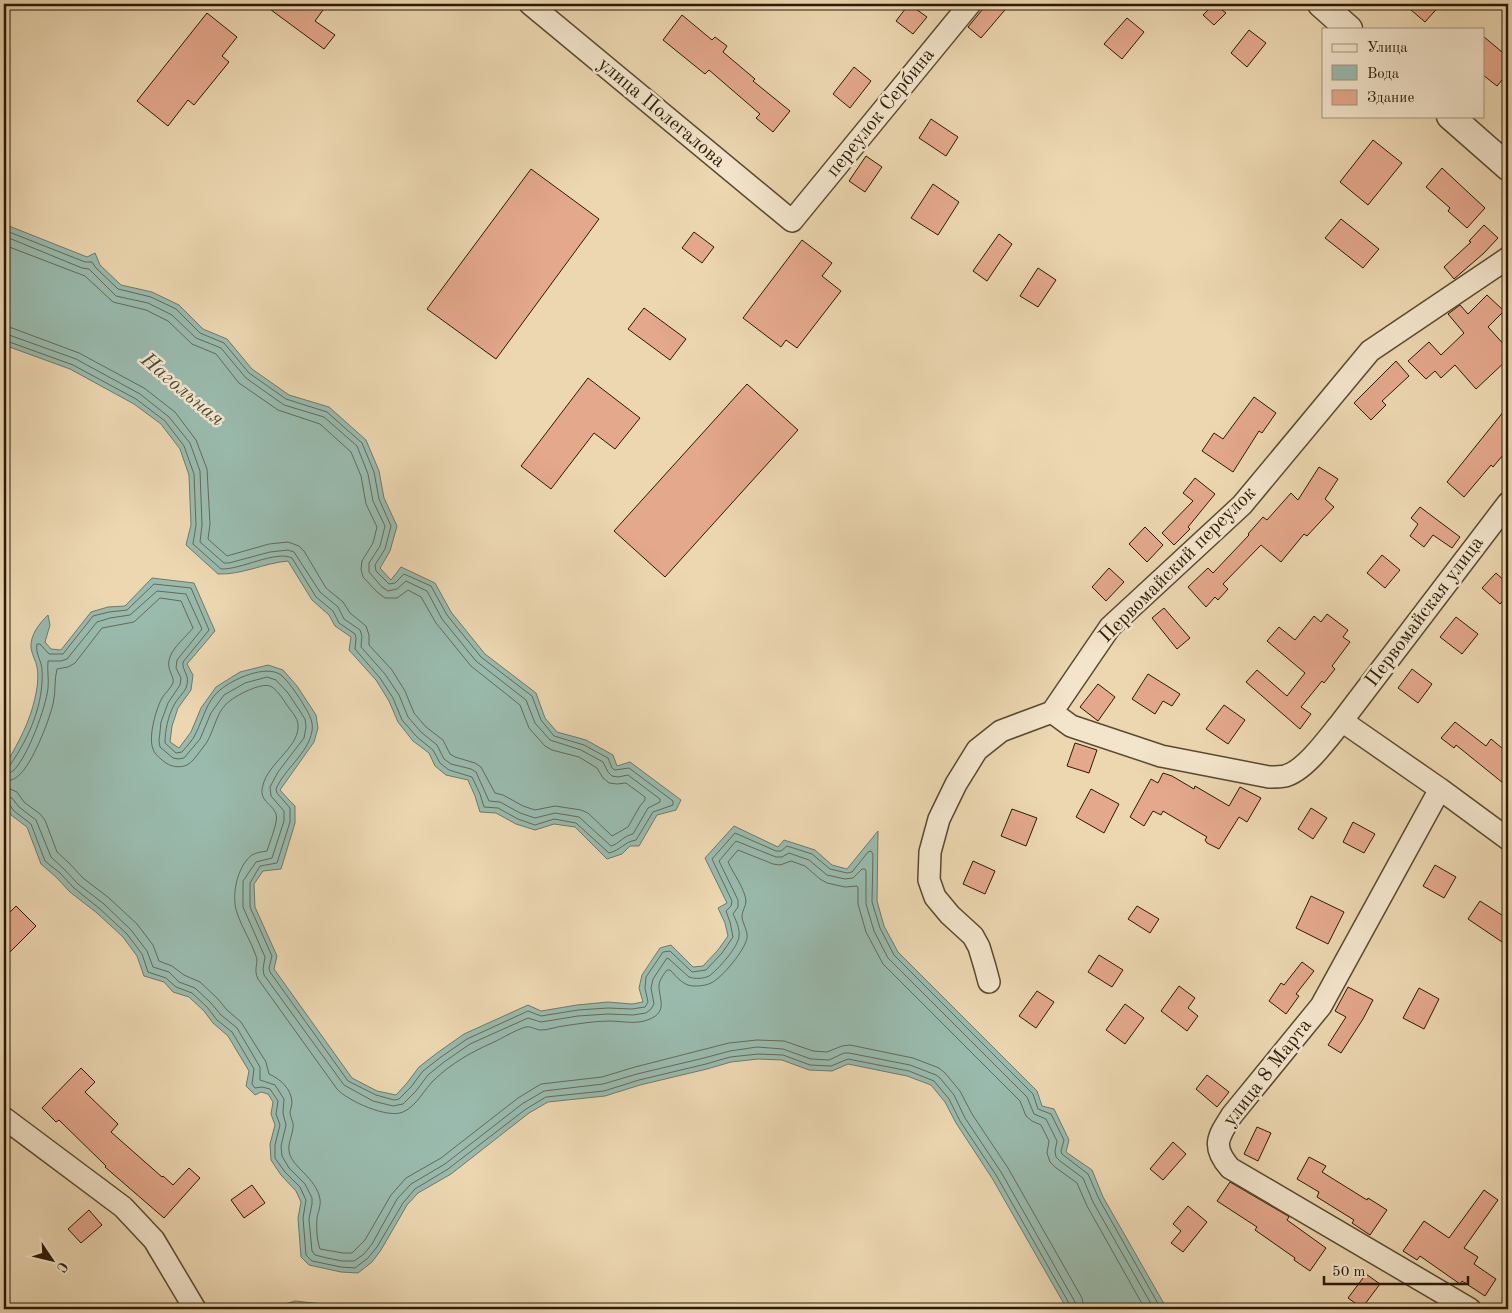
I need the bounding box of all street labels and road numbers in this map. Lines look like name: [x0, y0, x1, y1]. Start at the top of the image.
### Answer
street label: переулок Сербина: [823, 45, 939, 181]
street label: улица Полегалова: [594, 54, 728, 172]
street label: Первомайский переулок: [1096, 483, 1260, 647]
street label: Первомайская улица: [1362, 533, 1488, 691]
street label: улица 8 Марта: [1220, 1015, 1316, 1130]

